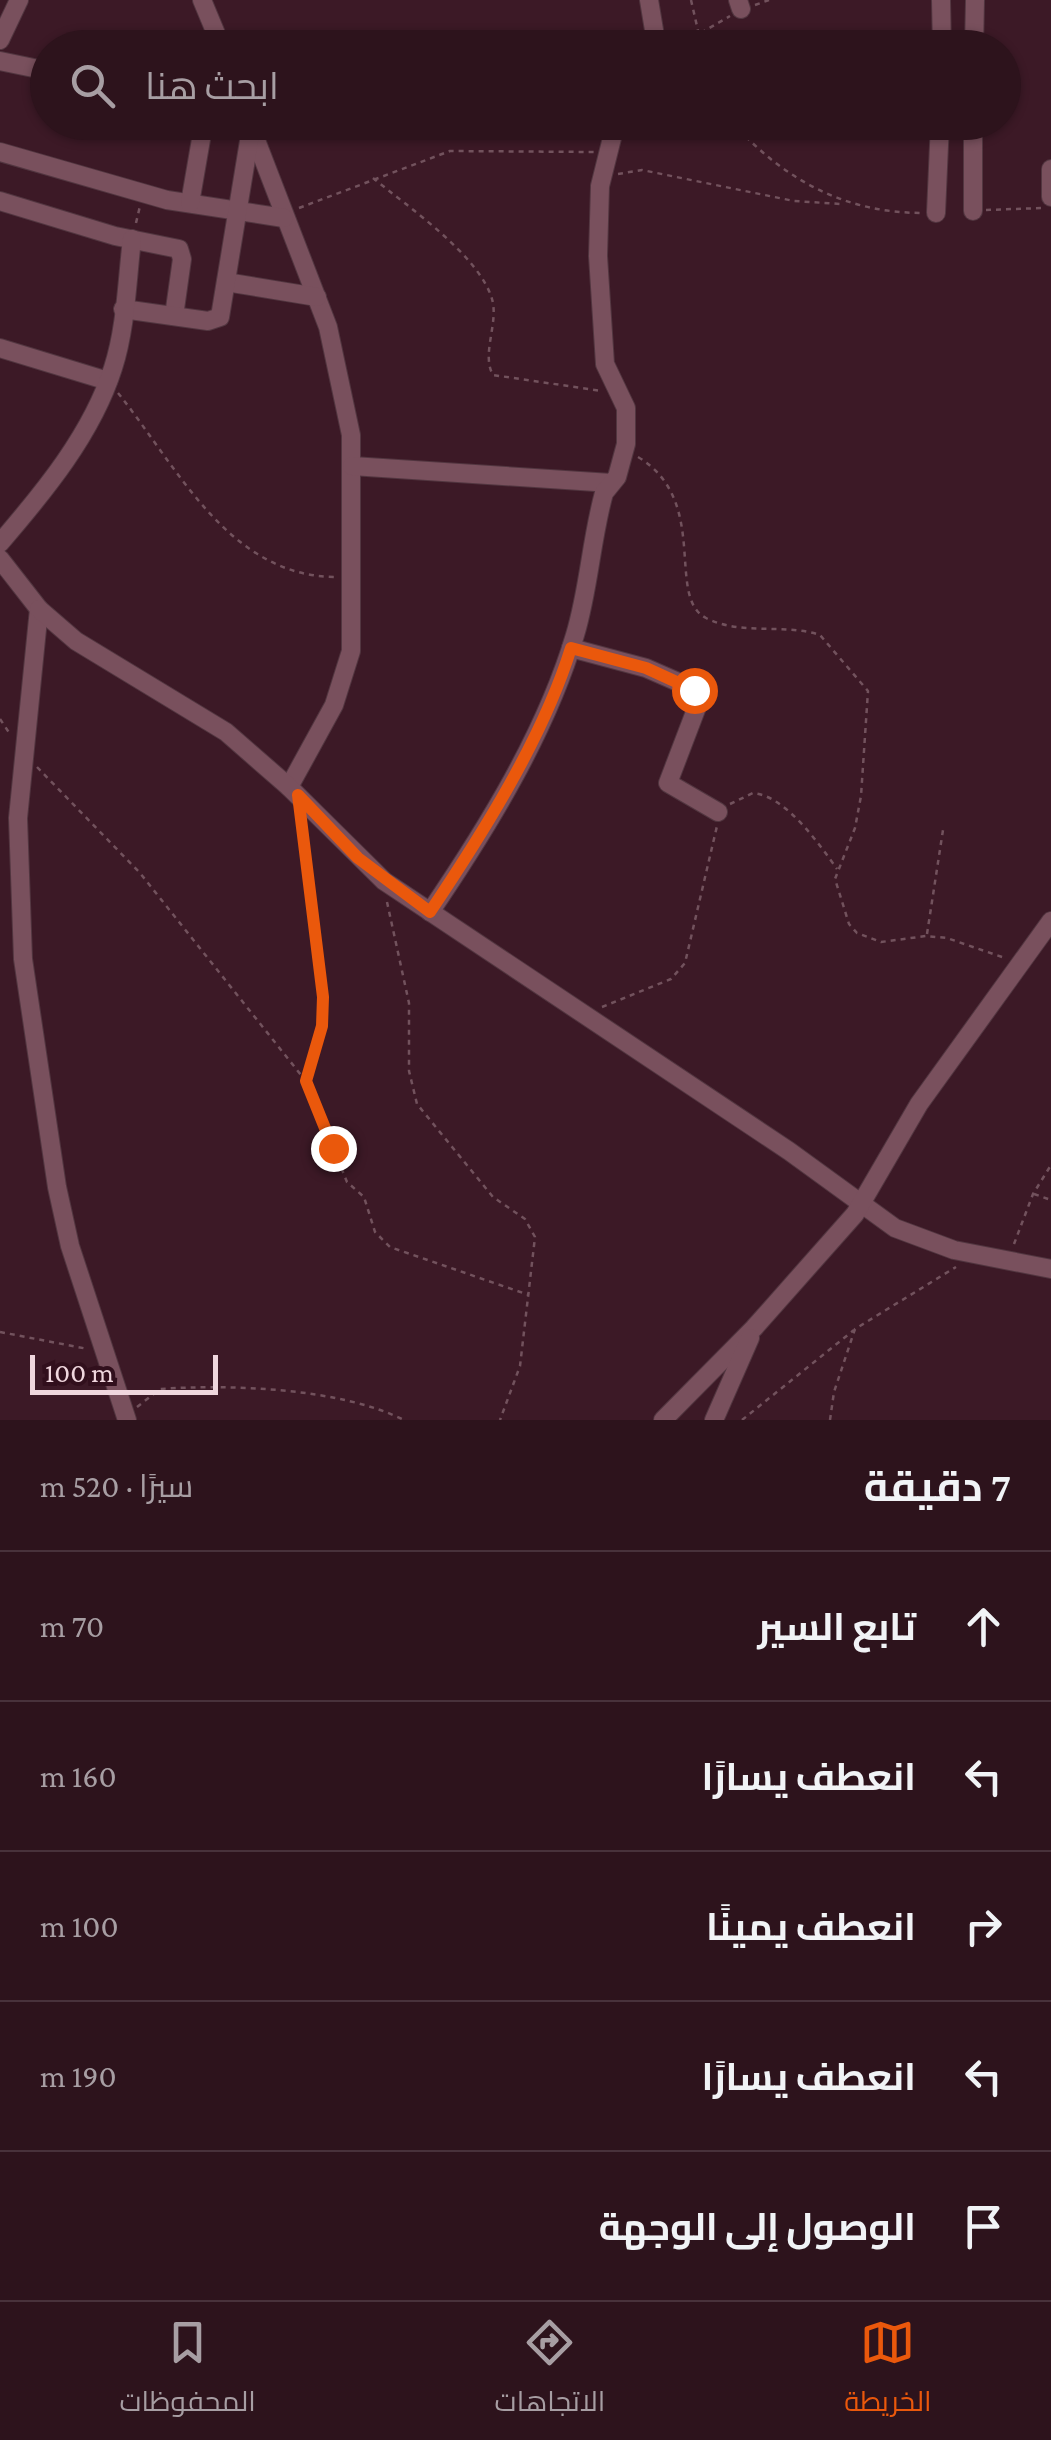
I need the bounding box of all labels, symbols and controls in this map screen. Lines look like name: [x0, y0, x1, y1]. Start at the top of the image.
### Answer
search box: [30, 30, 1021, 140]
icon: search: [65, 58, 120, 113]
text: ابحث هنا: [145, 65, 279, 107]
route start: [672, 668, 718, 714]
route end: [311, 1126, 357, 1172]
scale bar: [30, 1350, 218, 1394]
text: 100 m: [45, 1357, 114, 1388]
text: 7 دقيقة: [864, 1463, 1011, 1510]
text: سيرًا · 520 m: [40, 1468, 193, 1504]
icon: ahead: [956, 1599, 1011, 1654]
text: تابع السير: [758, 1606, 916, 1648]
text: 70 m: [40, 1608, 104, 1644]
icon: left: [956, 1749, 1011, 1804]
text: انعطف يسارًا: [701, 1756, 916, 1798]
text: 160 m: [40, 1758, 117, 1794]
icon: right: [956, 1899, 1011, 1954]
text: انعطف يمينًا: [706, 1906, 916, 1948]
text: 100 m: [40, 1908, 119, 1944]
icon: left: [956, 2049, 1011, 2104]
text: انعطف يسارًا: [701, 2056, 916, 2098]
text: 190 m: [40, 2058, 117, 2094]
icon: arrive: [956, 2199, 1011, 2254]
text: الوصول إلى الوجهة: [599, 2206, 916, 2248]
tab: المحفوظات: [119, 2315, 256, 2427]
tab: الاتجاهات: [495, 2315, 605, 2427]
tab: الخريطة: [844, 2315, 932, 2427]

